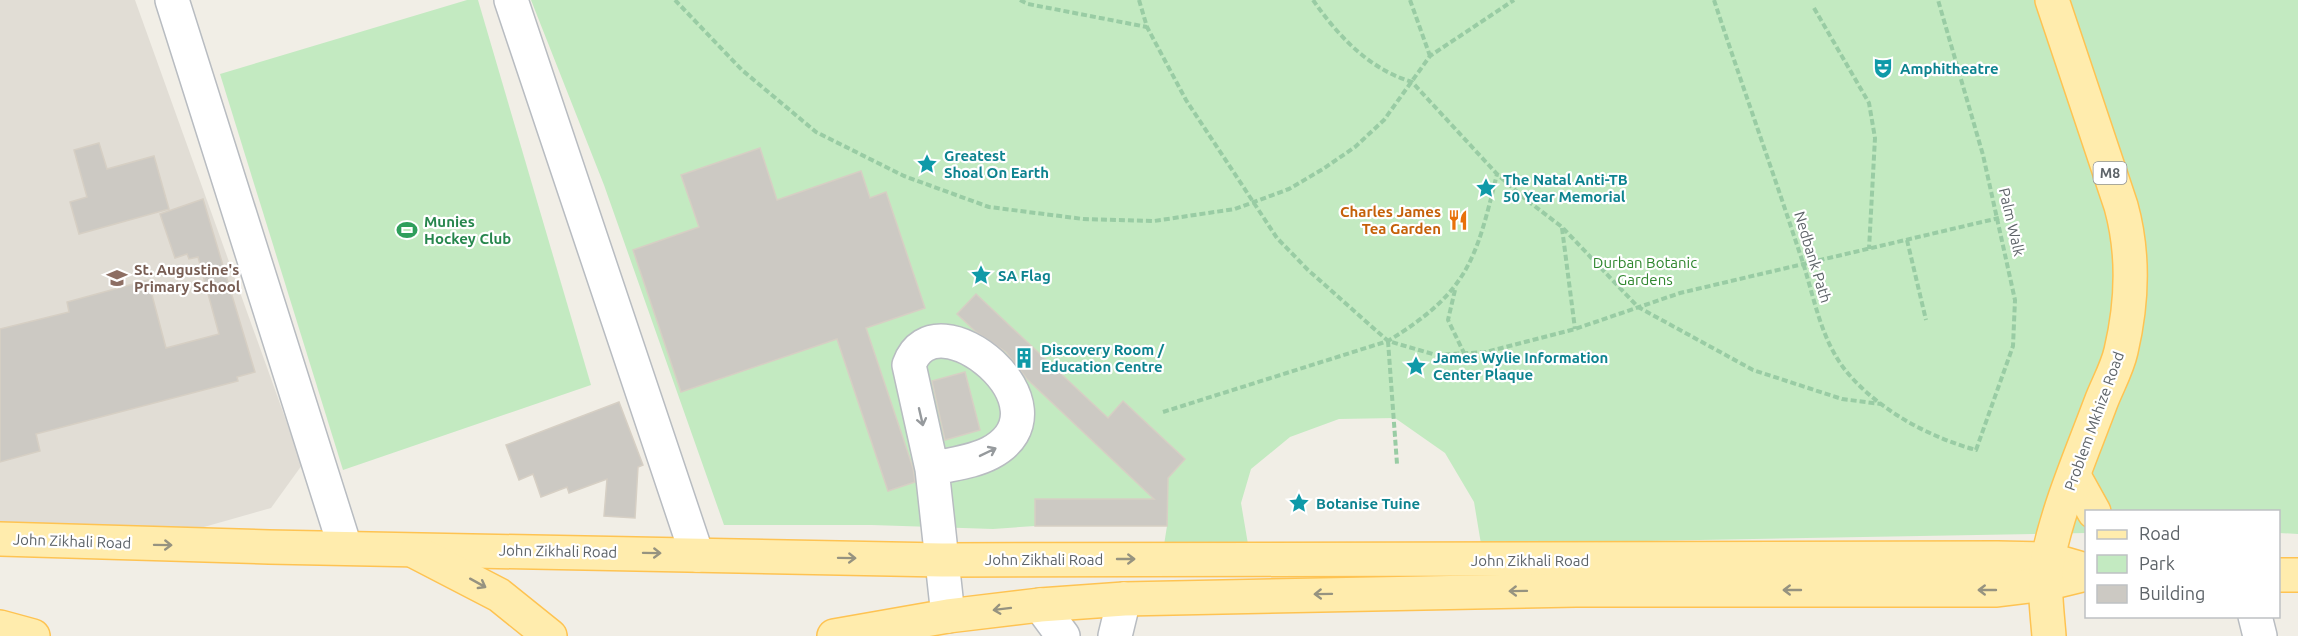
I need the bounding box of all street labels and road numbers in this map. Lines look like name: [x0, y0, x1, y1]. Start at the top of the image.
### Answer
road number: M8: [2094, 162, 2126, 184]
street label: Palm Walk: [1996, 186, 2028, 258]
street label: Nedbank Path: [1791, 209, 1835, 305]
street label: Problem Mkhize Road: [2061, 349, 2127, 493]
street label: John Zikhali Road: [13, 530, 131, 552]
street label: John Zikhali Road: [499, 541, 617, 561]
street label: John Zikhali Road: [985, 551, 1103, 568]
street label: John Zikhali Road: [1471, 552, 1589, 569]

